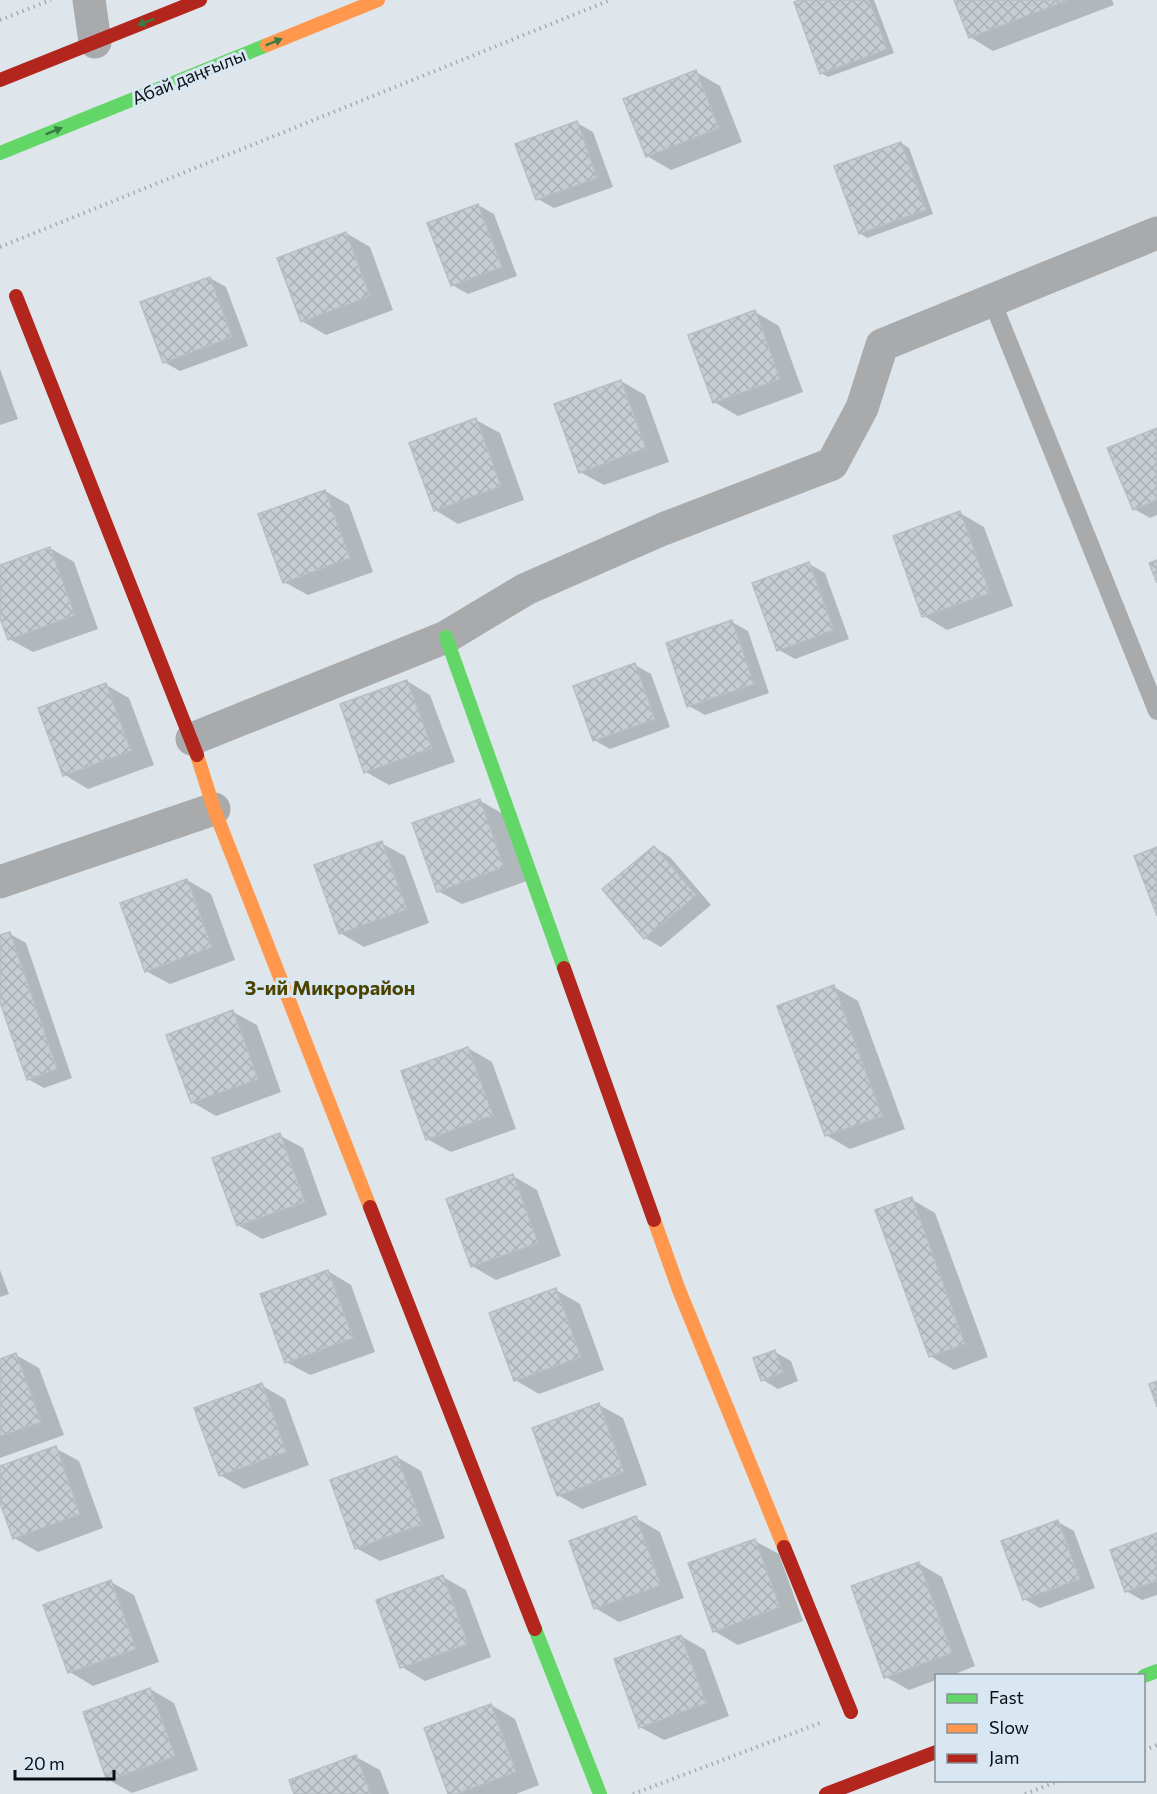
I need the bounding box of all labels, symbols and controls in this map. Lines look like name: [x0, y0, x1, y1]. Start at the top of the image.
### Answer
one-way arrow: [136, 17, 154, 27]
one-way arrow: [265, 37, 283, 46]
street label: Абай даңғылы: [128, 43, 249, 109]
one-way arrow: [45, 126, 63, 135]
district label: 3-ий Микрорайон: [245, 975, 415, 999]
legend: [935, 1674, 1145, 1782]
text: Fast: [989, 1686, 1024, 1708]
text: Slow: [989, 1716, 1029, 1738]
scale bar: [15, 1743, 114, 1781]
text: Jam: [989, 1746, 1019, 1768]
text: 20 m: [24, 1752, 65, 1774]

